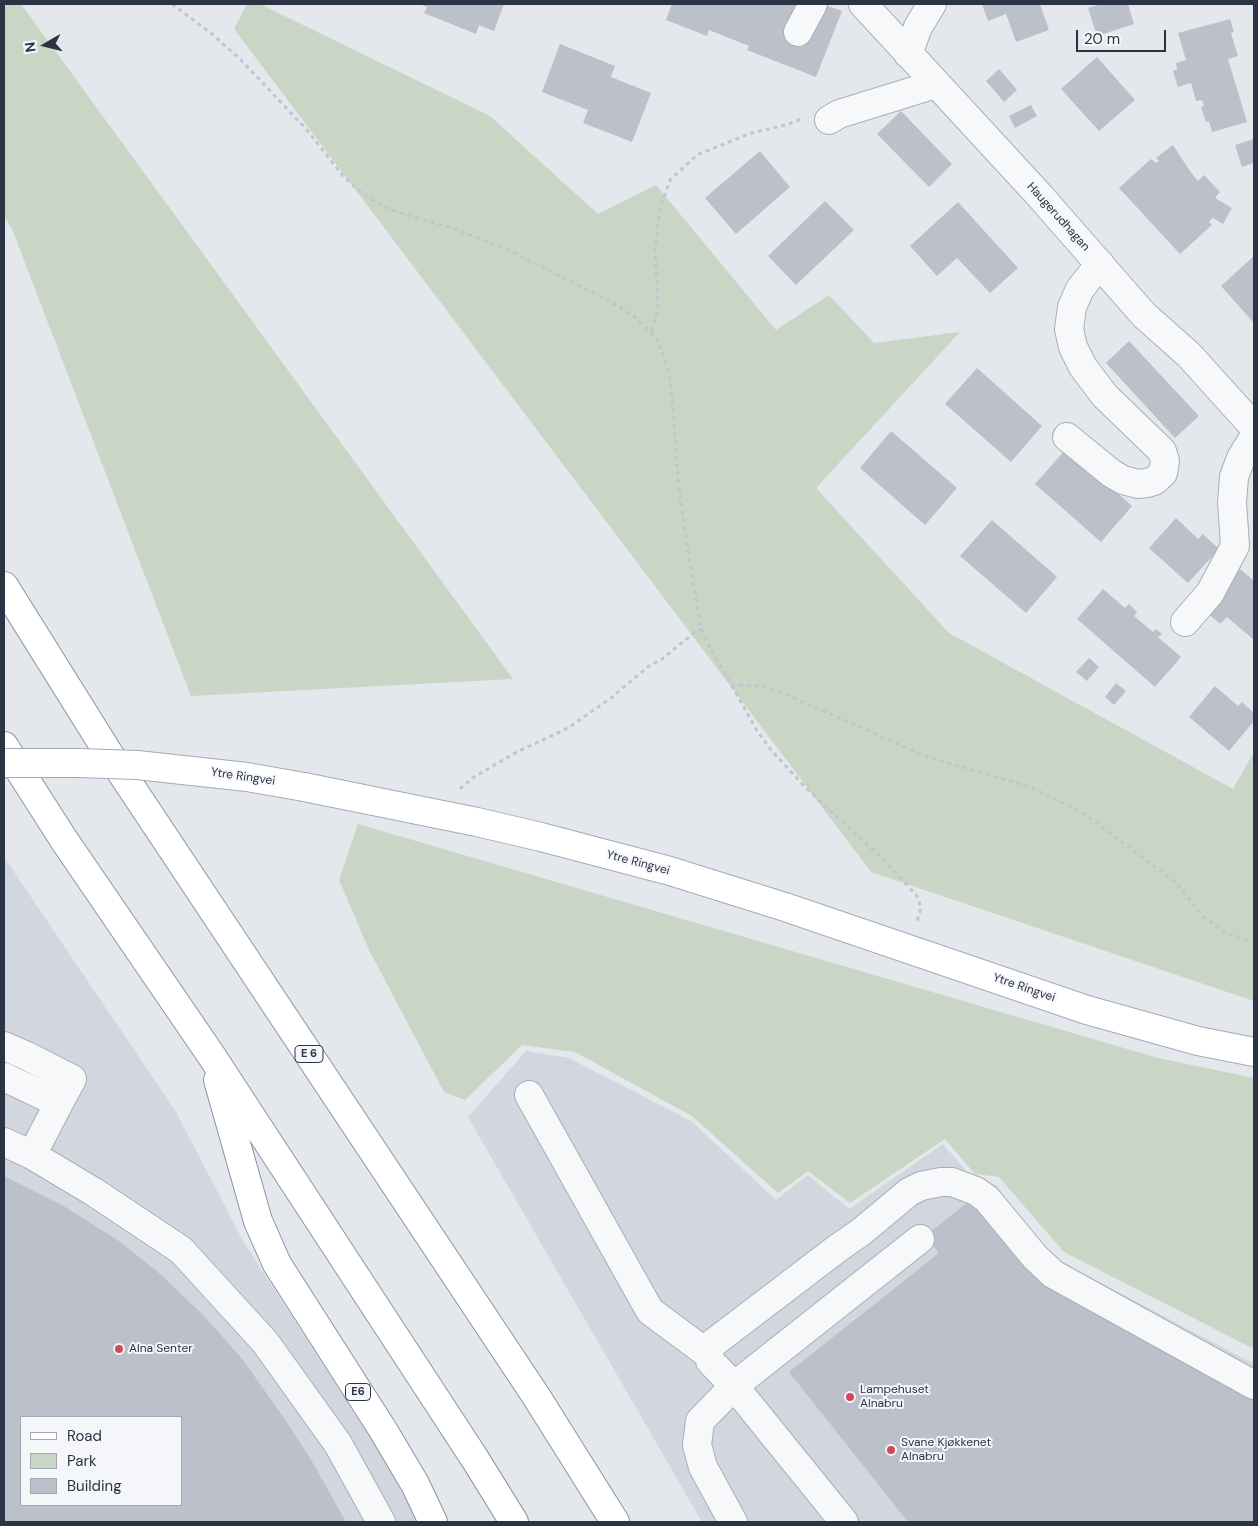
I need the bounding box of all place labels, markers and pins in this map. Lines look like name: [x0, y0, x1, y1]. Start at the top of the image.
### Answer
place label: Alna Senter: [129, 1342, 193, 1356]
marker: Alna Senter: [113, 1343, 125, 1355]
place label: Lampehuset Alnabru: [860, 1383, 929, 1411]
marker: Lampehuset Alnabru: [844, 1391, 856, 1403]
place label: Svane Kjøkkenet Alnabru: [901, 1436, 991, 1464]
marker: Svane Kjøkkenet Alnabru: [885, 1444, 897, 1456]

